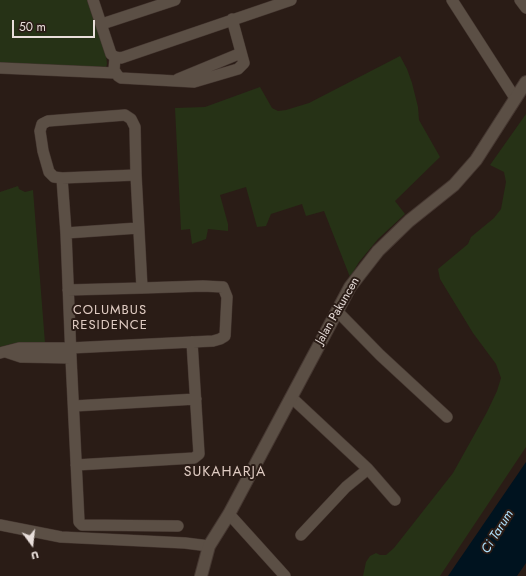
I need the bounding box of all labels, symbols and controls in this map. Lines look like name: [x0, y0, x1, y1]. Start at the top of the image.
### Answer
scale bar: [14, 12, 97, 38]
text: 50 m: [19, 18, 46, 36]
street label: Jalan Pakuncen: [313, 275, 363, 347]
district label: COLUMBUS RESIDENCE: [72, 303, 148, 334]
district label: SUKAHARJA: [184, 465, 266, 481]
water label: Ci Tarum: [479, 507, 517, 557]
north arrow: [12, 524, 52, 564]
text: U: [29, 547, 41, 564]

